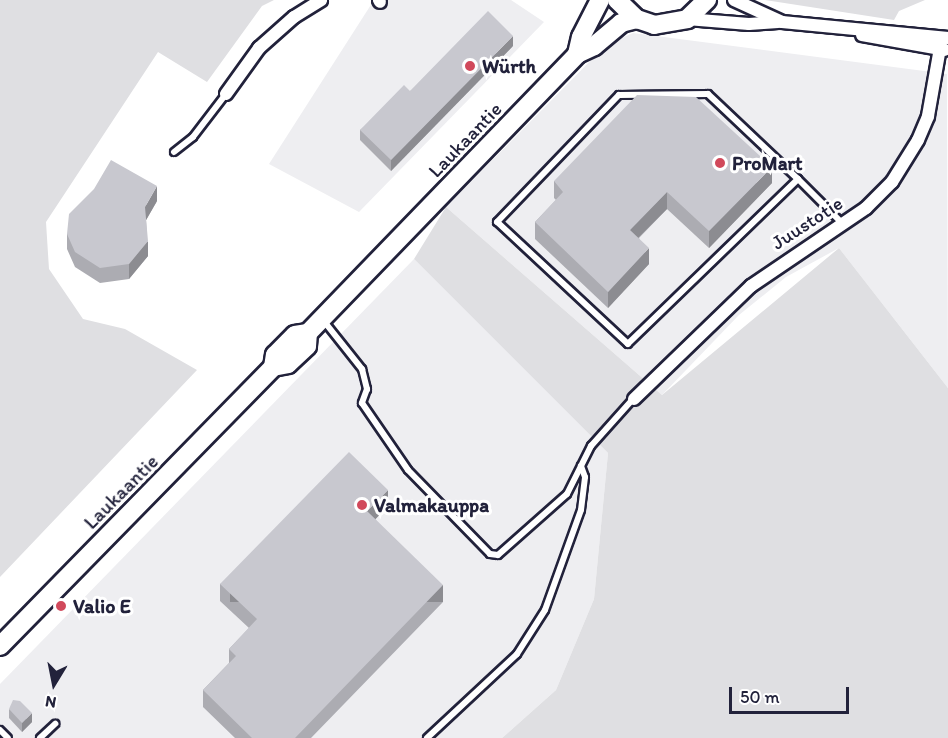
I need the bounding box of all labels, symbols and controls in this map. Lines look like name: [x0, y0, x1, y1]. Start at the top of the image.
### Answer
place label: Würth: [482, 54, 536, 78]
marker: Würth: [463, 59, 477, 73]
street label: Laukaantie: [423, 97, 507, 183]
place label: ProMart: [732, 151, 803, 175]
marker: ProMart: [713, 156, 727, 170]
street label: Juustotie: [767, 191, 847, 255]
street label: Laukaantie: [79, 450, 163, 534]
place label: Valmakauppa: [374, 493, 489, 517]
marker: Valmakauppa: [355, 498, 369, 512]
place label: Valio E: [73, 594, 131, 618]
marker: Valio E: [54, 599, 68, 613]
north arrow: [24, 654, 84, 714]
scale bar: [732, 675, 852, 713]
text: 50 m: [740, 686, 780, 708]
text: N: [44, 692, 58, 713]

